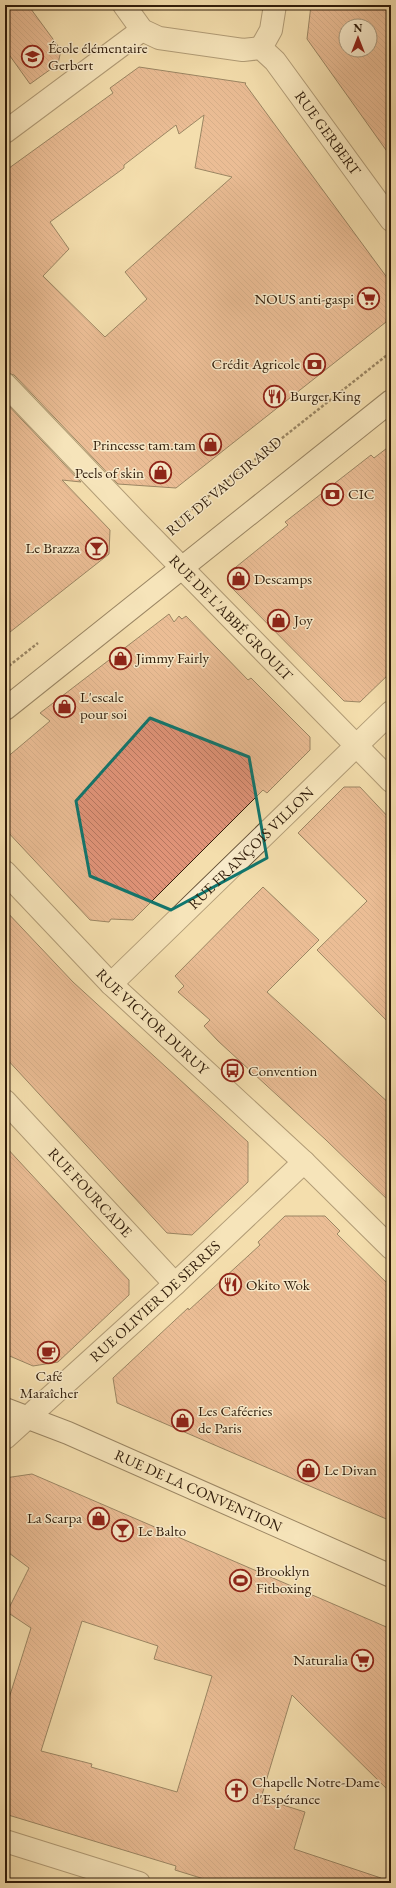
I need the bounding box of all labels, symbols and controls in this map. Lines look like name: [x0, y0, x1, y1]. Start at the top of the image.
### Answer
north arrow: [338, 18, 378, 58]
text: N: [354, 21, 363, 35]
place label: École élémentaire Gerbert: [48, 38, 148, 74]
school or university icon: École élémentaire Gerbert: [19, 44, 45, 70]
street label: RUE GERBERT: [291, 87, 366, 180]
supermarket icon: NOUS anti-gaspi: [356, 286, 382, 312]
place label: NOUS anti-gaspi: [254, 289, 354, 308]
bank icon: Crédit Agricole: [302, 351, 328, 377]
place label: Crédit Agricole: [212, 354, 300, 373]
restaurant icon: Burger King: [261, 383, 287, 409]
place label: Burger King: [290, 386, 361, 405]
street label: RUE DE VAUGIRARD: [162, 432, 285, 540]
shop icon: Princesse tam.tam: [198, 432, 224, 458]
place label: Princesse tam.tam: [93, 435, 196, 454]
shop icon: Peels of skin: [147, 460, 173, 486]
place label: Peels of skin: [75, 463, 144, 482]
bank icon: CIC: [319, 481, 345, 507]
place label: CIC: [348, 484, 374, 503]
bar icon: Le Brazza: [83, 535, 109, 561]
place label: Le Brazza: [26, 538, 80, 557]
street label: RUE DE L'ABBÉ GROULT: [165, 551, 298, 685]
shop icon: Descamps: [226, 566, 252, 592]
place label: Descamps: [254, 569, 312, 588]
shop icon: Joy: [266, 607, 292, 633]
place label: Joy: [292, 610, 313, 629]
shop icon: Jimmy Fairly: [108, 645, 134, 671]
place label: Jimmy Fairly: [134, 648, 210, 667]
place label: L'escale pour soi: [80, 687, 127, 723]
shop icon: L'escale pour soi: [51, 693, 77, 719]
street label: RUE FRANÇOIS VILLON: [184, 782, 317, 913]
street label: RUE VICTOR DURUY: [92, 964, 214, 1079]
bus stop icon: Convention: [219, 1058, 245, 1084]
place label: Convention: [248, 1061, 317, 1080]
street label: RUE FOURCADE: [44, 1144, 137, 1241]
street label: RUE OLIVIER DE SERRES: [85, 1236, 224, 1366]
restaurant icon: Okito Wok: [218, 1272, 244, 1298]
place label: Okito Wok: [246, 1275, 311, 1294]
cafe icon: Café Maraîcher: [36, 1340, 62, 1366]
place label: Café Maraîcher: [20, 1366, 78, 1402]
place label: Les Caféeries de Paris: [198, 1401, 273, 1437]
shop icon: Les Caféeries de Paris: [170, 1407, 196, 1433]
street label: RUE DE LA CONVENTION: [112, 1445, 285, 1536]
shop icon: Le Divan: [295, 1457, 321, 1483]
place label: Le Divan: [324, 1460, 377, 1479]
shop icon: La Scarpa: [85, 1505, 111, 1531]
place label: La Scarpa: [27, 1508, 82, 1527]
bar icon: Le Balto: [109, 1518, 135, 1544]
place label: Le Balto: [138, 1521, 186, 1540]
place label: Brooklyn Fitboxing: [256, 1561, 312, 1597]
sports icon: Brooklyn Fitboxing: [227, 1567, 253, 1593]
supermarket icon: Naturalia: [350, 1647, 376, 1673]
place label: Naturalia: [293, 1650, 348, 1669]
place label: Chapelle Notre-Dame d'Espérance: [252, 1772, 380, 1808]
church icon: Chapelle Notre-Dame d'Espérance: [223, 1778, 249, 1804]

